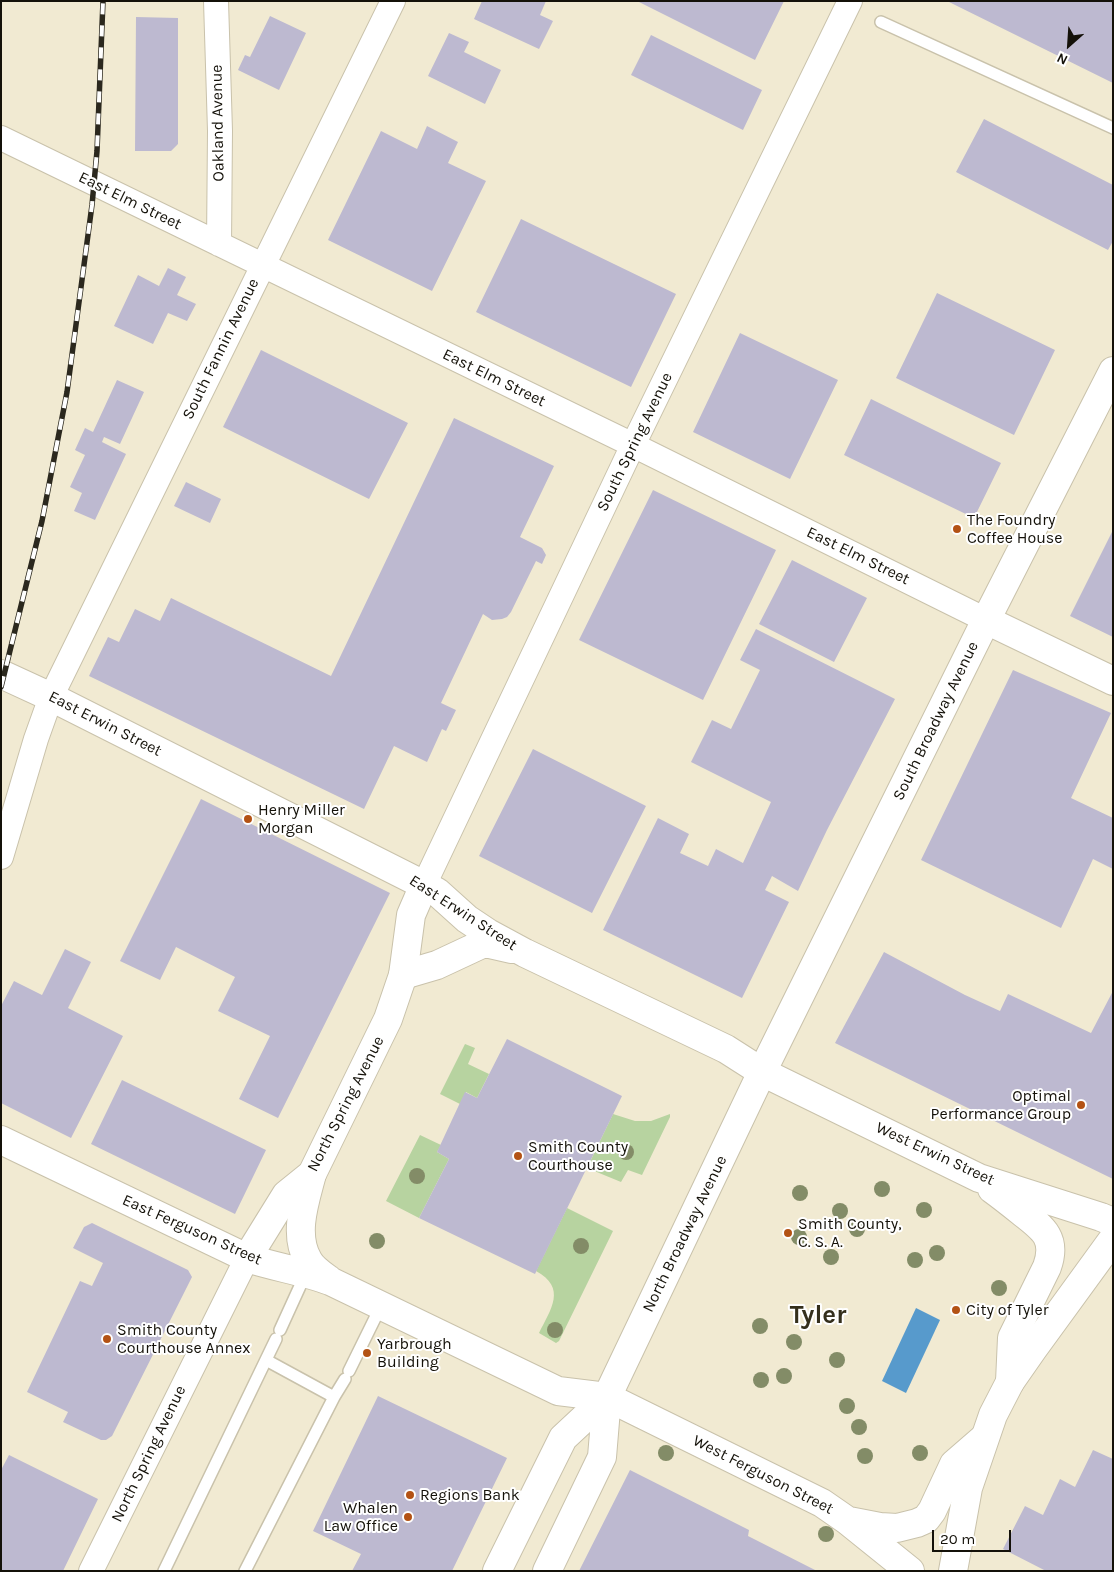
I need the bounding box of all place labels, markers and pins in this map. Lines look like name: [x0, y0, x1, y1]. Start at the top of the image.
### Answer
place label: The Foundry Coffee House: [967, 510, 1062, 548]
marker: The Foundry Coffee House: [951, 523, 963, 535]
place label: Henry Miller Morgan: [258, 800, 345, 838]
marker: Henry Miller Morgan: [242, 813, 254, 825]
place label: Optimal Performance Group: [931, 1086, 1071, 1124]
marker: Optimal Performance Group: [1075, 1099, 1087, 1111]
place label: Smith County Courthouse: [528, 1137, 628, 1175]
marker: Smith County Courthouse: [512, 1150, 524, 1162]
place label: Smith County, C. S. A.: [798, 1214, 902, 1252]
marker: Smith County, C. S. A.: [782, 1227, 794, 1239]
place label: City of Tyler: [966, 1300, 1049, 1320]
marker: City of Tyler: [950, 1304, 962, 1316]
place label: Smith County Courthouse Annex: [117, 1320, 250, 1358]
marker: Smith County Courthouse Annex: [101, 1333, 113, 1345]
place label: Yarbrough Building: [377, 1334, 452, 1372]
marker: Yarbrough Building: [361, 1347, 373, 1359]
place label: Regions Bank: [420, 1485, 520, 1505]
marker: Regions Bank: [404, 1489, 416, 1501]
place label: Whalen Law Office: [324, 1498, 398, 1536]
marker: Whalen Law Office: [402, 1511, 414, 1523]

